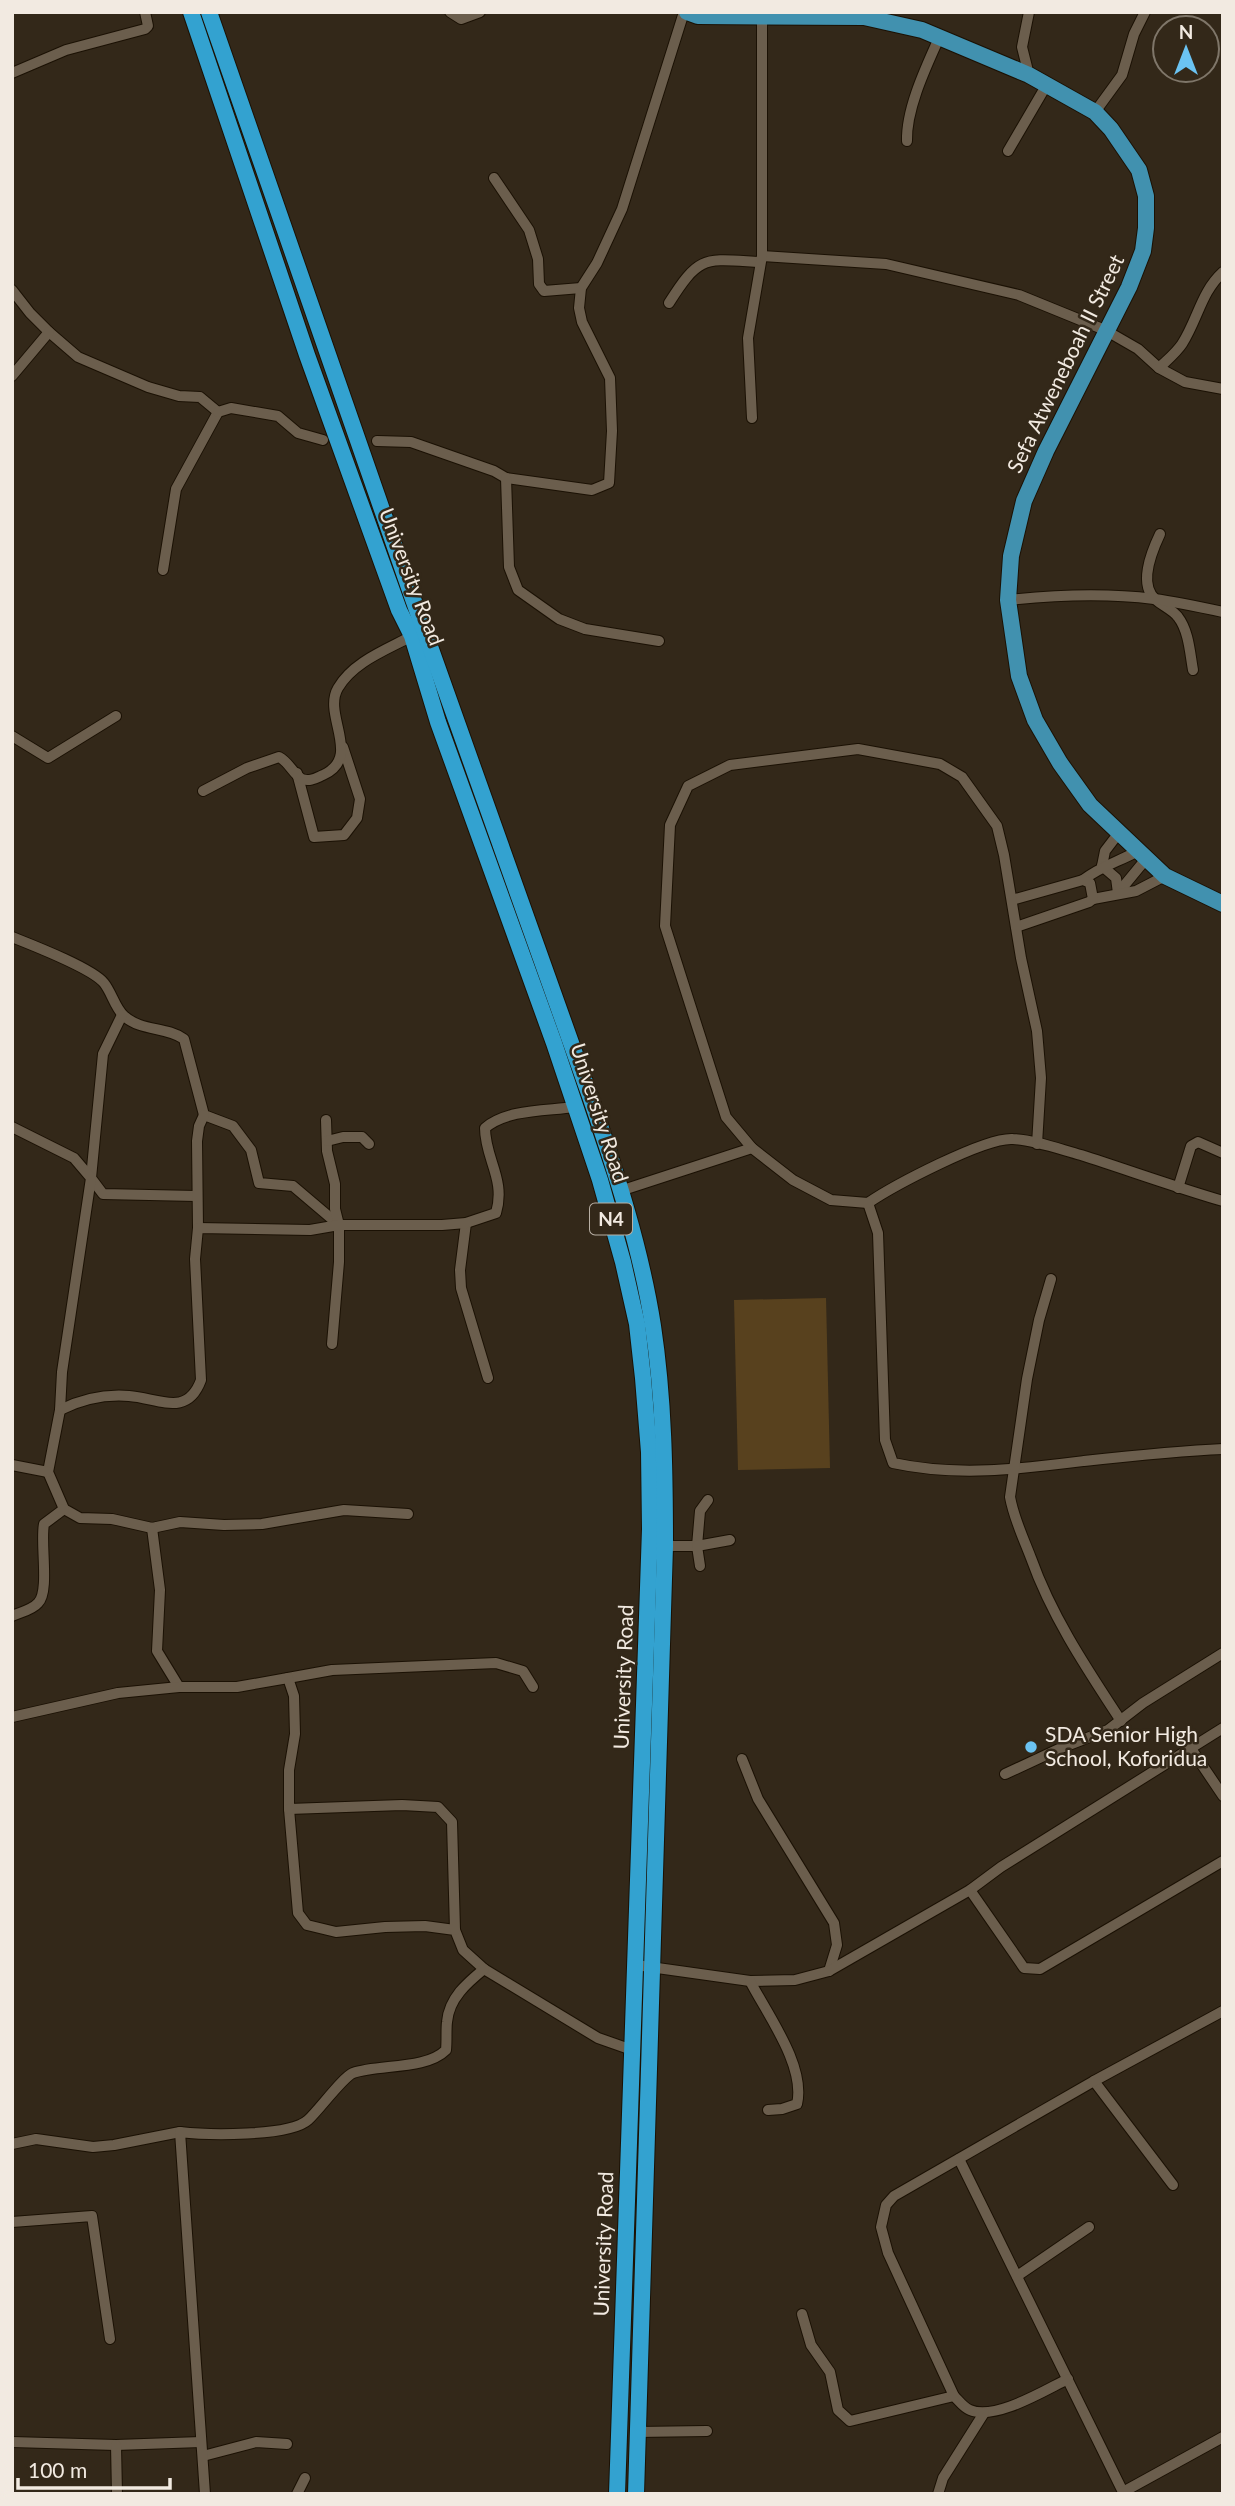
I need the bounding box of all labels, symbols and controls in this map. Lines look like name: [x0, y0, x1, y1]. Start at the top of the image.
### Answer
north arrow: [1151, 14, 1221, 84]
text: N: [1179, 20, 1193, 43]
street label: Sefa Atweneboah II Street: [1001, 250, 1129, 477]
street label: University Road: [375, 504, 450, 649]
street label: University Road: [566, 1040, 635, 1185]
road number: N4: [590, 1204, 632, 1234]
street label: University Road: [607, 1604, 638, 1750]
place label: SDA Senior High School, Koforidua: [1045, 1721, 1207, 1770]
marker: SDA Senior High School, Koforidua: [1023, 1739, 1039, 1755]
street label: University Road: [587, 2171, 618, 2317]
scale bar: [18, 2446, 170, 2490]
text: 100 m: [28, 2457, 87, 2482]

